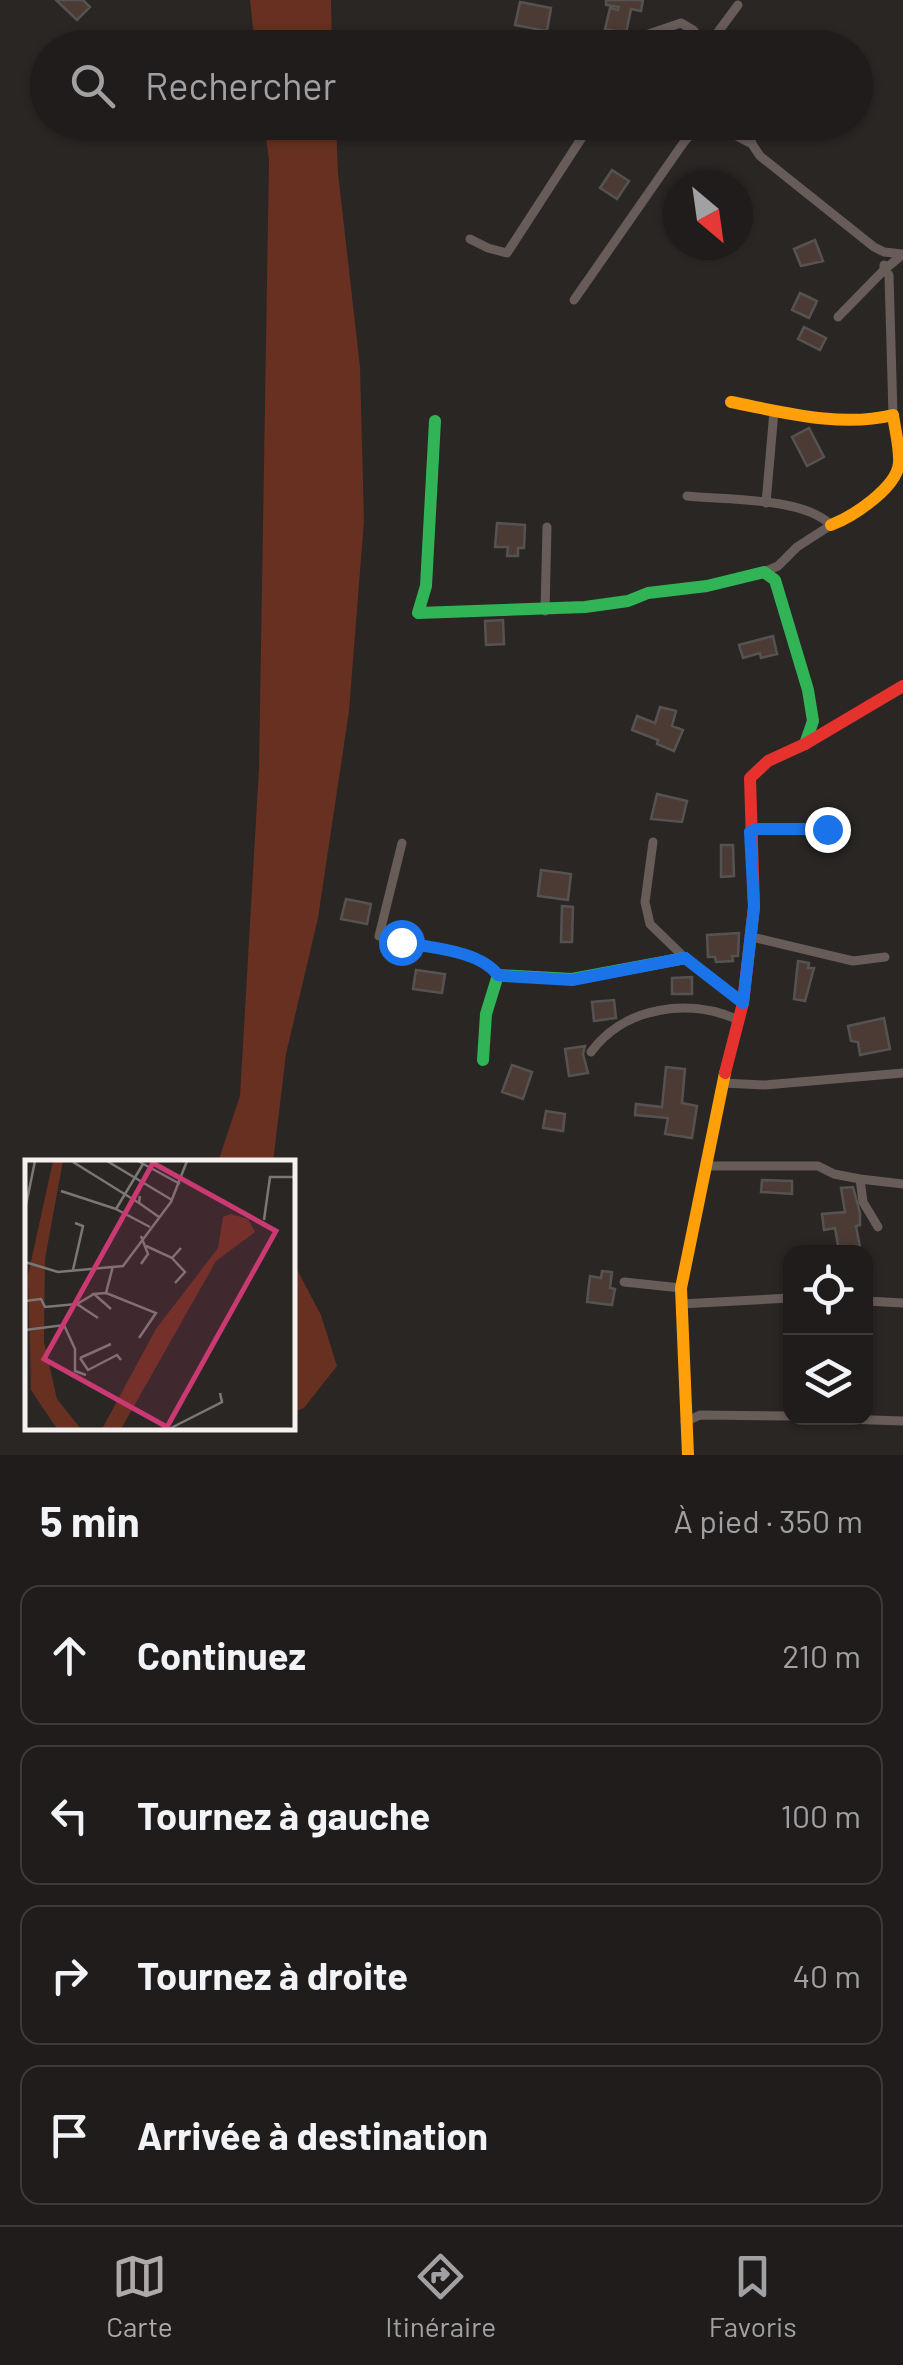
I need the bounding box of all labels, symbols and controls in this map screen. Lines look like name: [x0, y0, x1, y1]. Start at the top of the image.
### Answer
search box: [30, 30, 873, 140]
icon: search: [65, 58, 120, 113]
text: Rechercher: [145, 62, 336, 108]
north arrow: [663, 170, 753, 260]
route end: [805, 807, 851, 853]
route start: [379, 920, 425, 966]
inset map: [25, 1160, 295, 1430]
map controls: [783, 1245, 873, 1425]
button: locate: [783, 1245, 873, 1335]
button: layers: [783, 1335, 873, 1425]
text: 5 min: [40, 1495, 140, 1545]
text: À pied · 350 m: [673, 1501, 863, 1539]
icon: ahead: [42, 1628, 97, 1683]
text: Continuez: [137, 1632, 306, 1678]
text: 210 m: [782, 1636, 861, 1674]
icon: left: [42, 1788, 97, 1843]
text: Tournez à gauche: [137, 1792, 430, 1838]
text: 100 m: [781, 1796, 861, 1834]
icon: right: [42, 1948, 97, 2003]
text: Tournez à droite: [137, 1952, 408, 1998]
text: 40 m: [792, 1956, 861, 1994]
icon: arrive: [42, 2108, 97, 2163]
text: Arrivée à destination: [137, 2112, 488, 2158]
tab: Carte: [106, 2249, 173, 2343]
tab: Itinéraire: [385, 2249, 496, 2343]
tab: Favoris: [709, 2249, 797, 2343]

